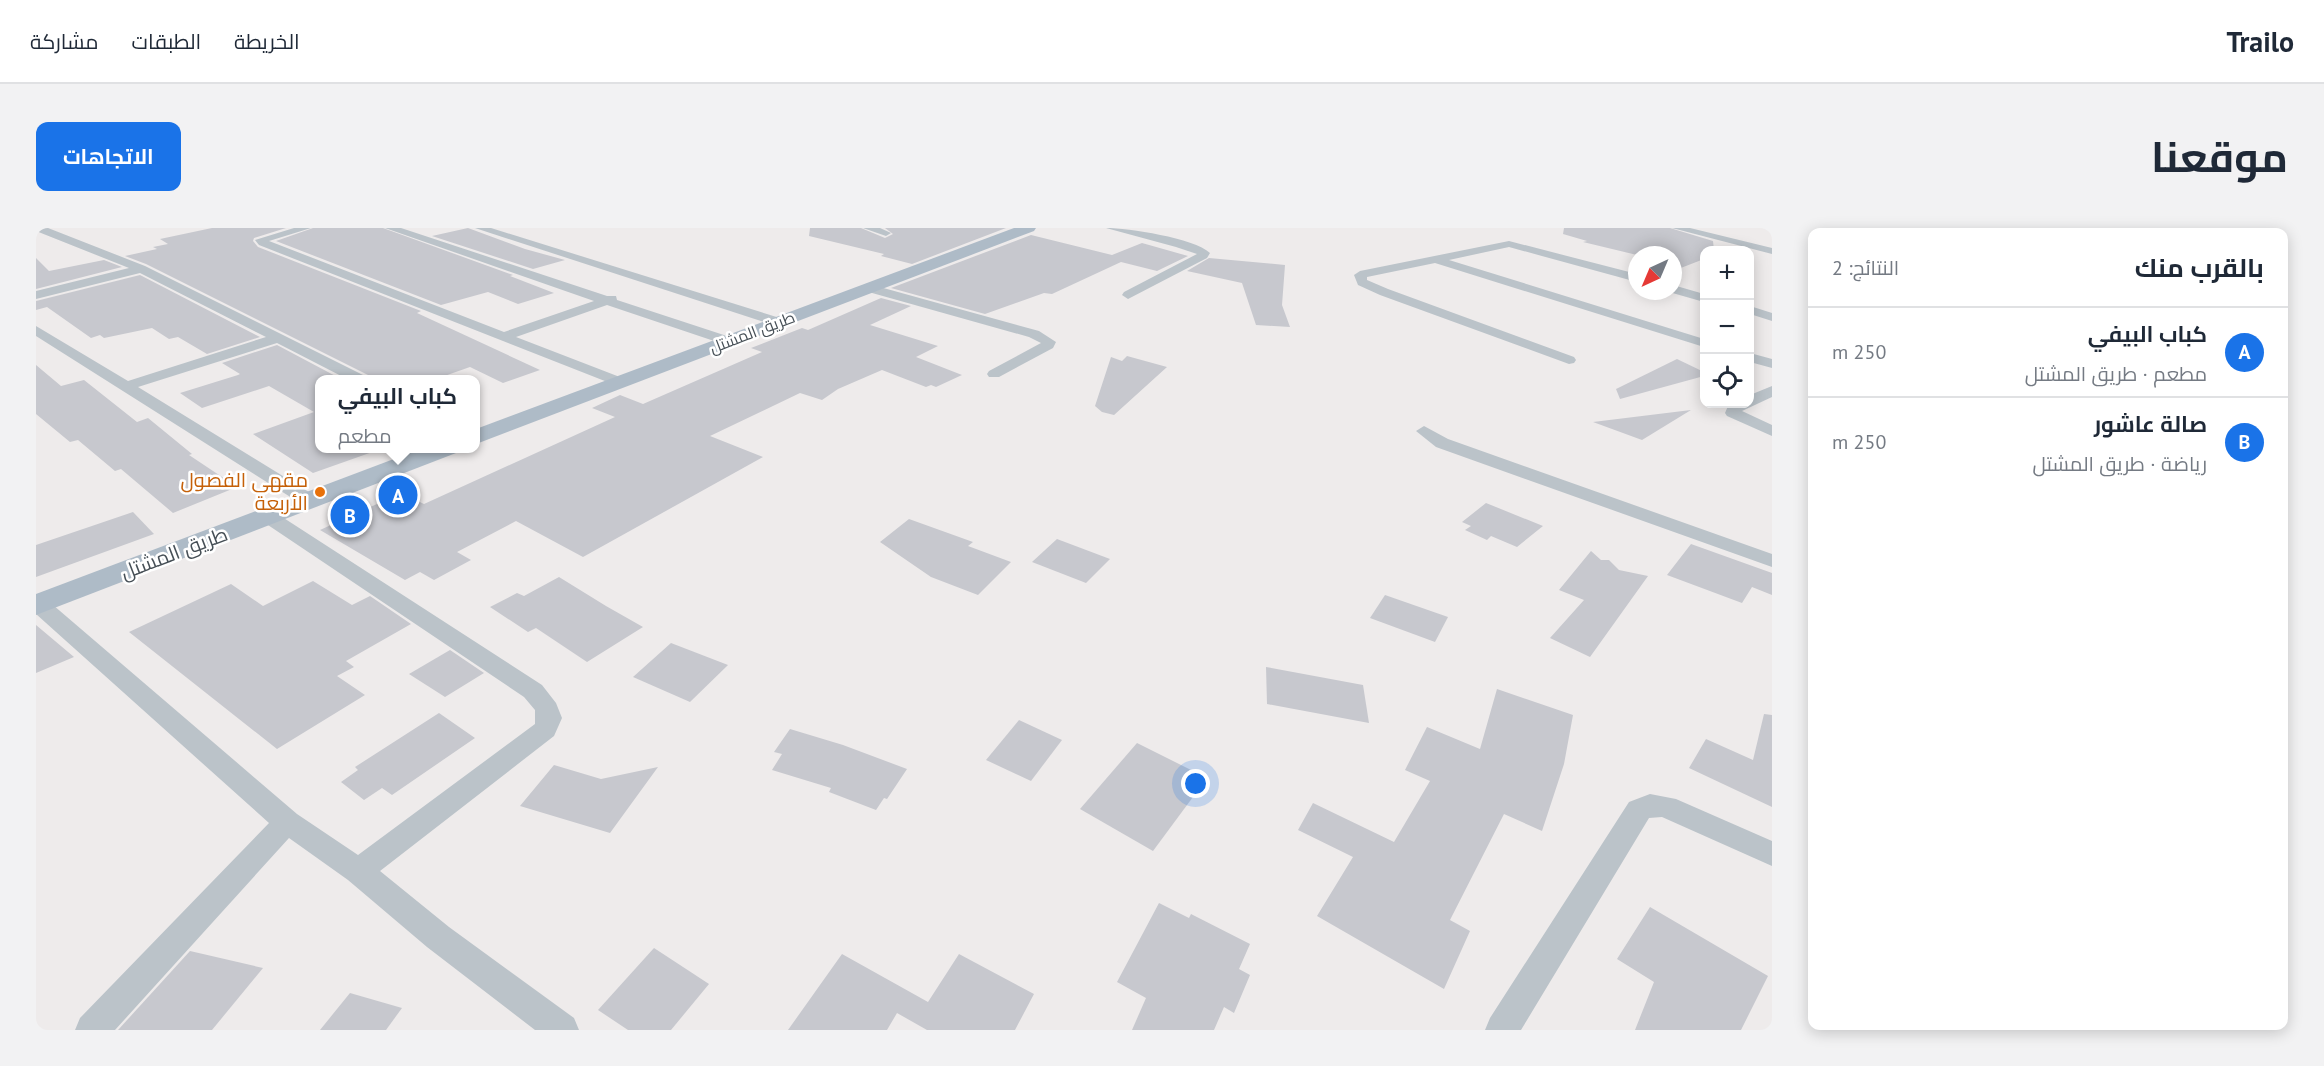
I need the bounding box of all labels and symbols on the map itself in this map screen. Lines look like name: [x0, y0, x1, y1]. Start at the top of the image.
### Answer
north arrow: [1628, 246, 1682, 300]
street label: طريق المشتل: [706, 307, 798, 358]
place label: مقهى الفصول الأربعة: [181, 467, 308, 516]
pin: A: [378, 472, 418, 518]
marker: مقهى الفصول الأربعة: [313, 485, 327, 499]
pin: B: [330, 492, 370, 538]
street label: طريق المشتل: [117, 521, 231, 585]
your location: [1181, 769, 1210, 798]

